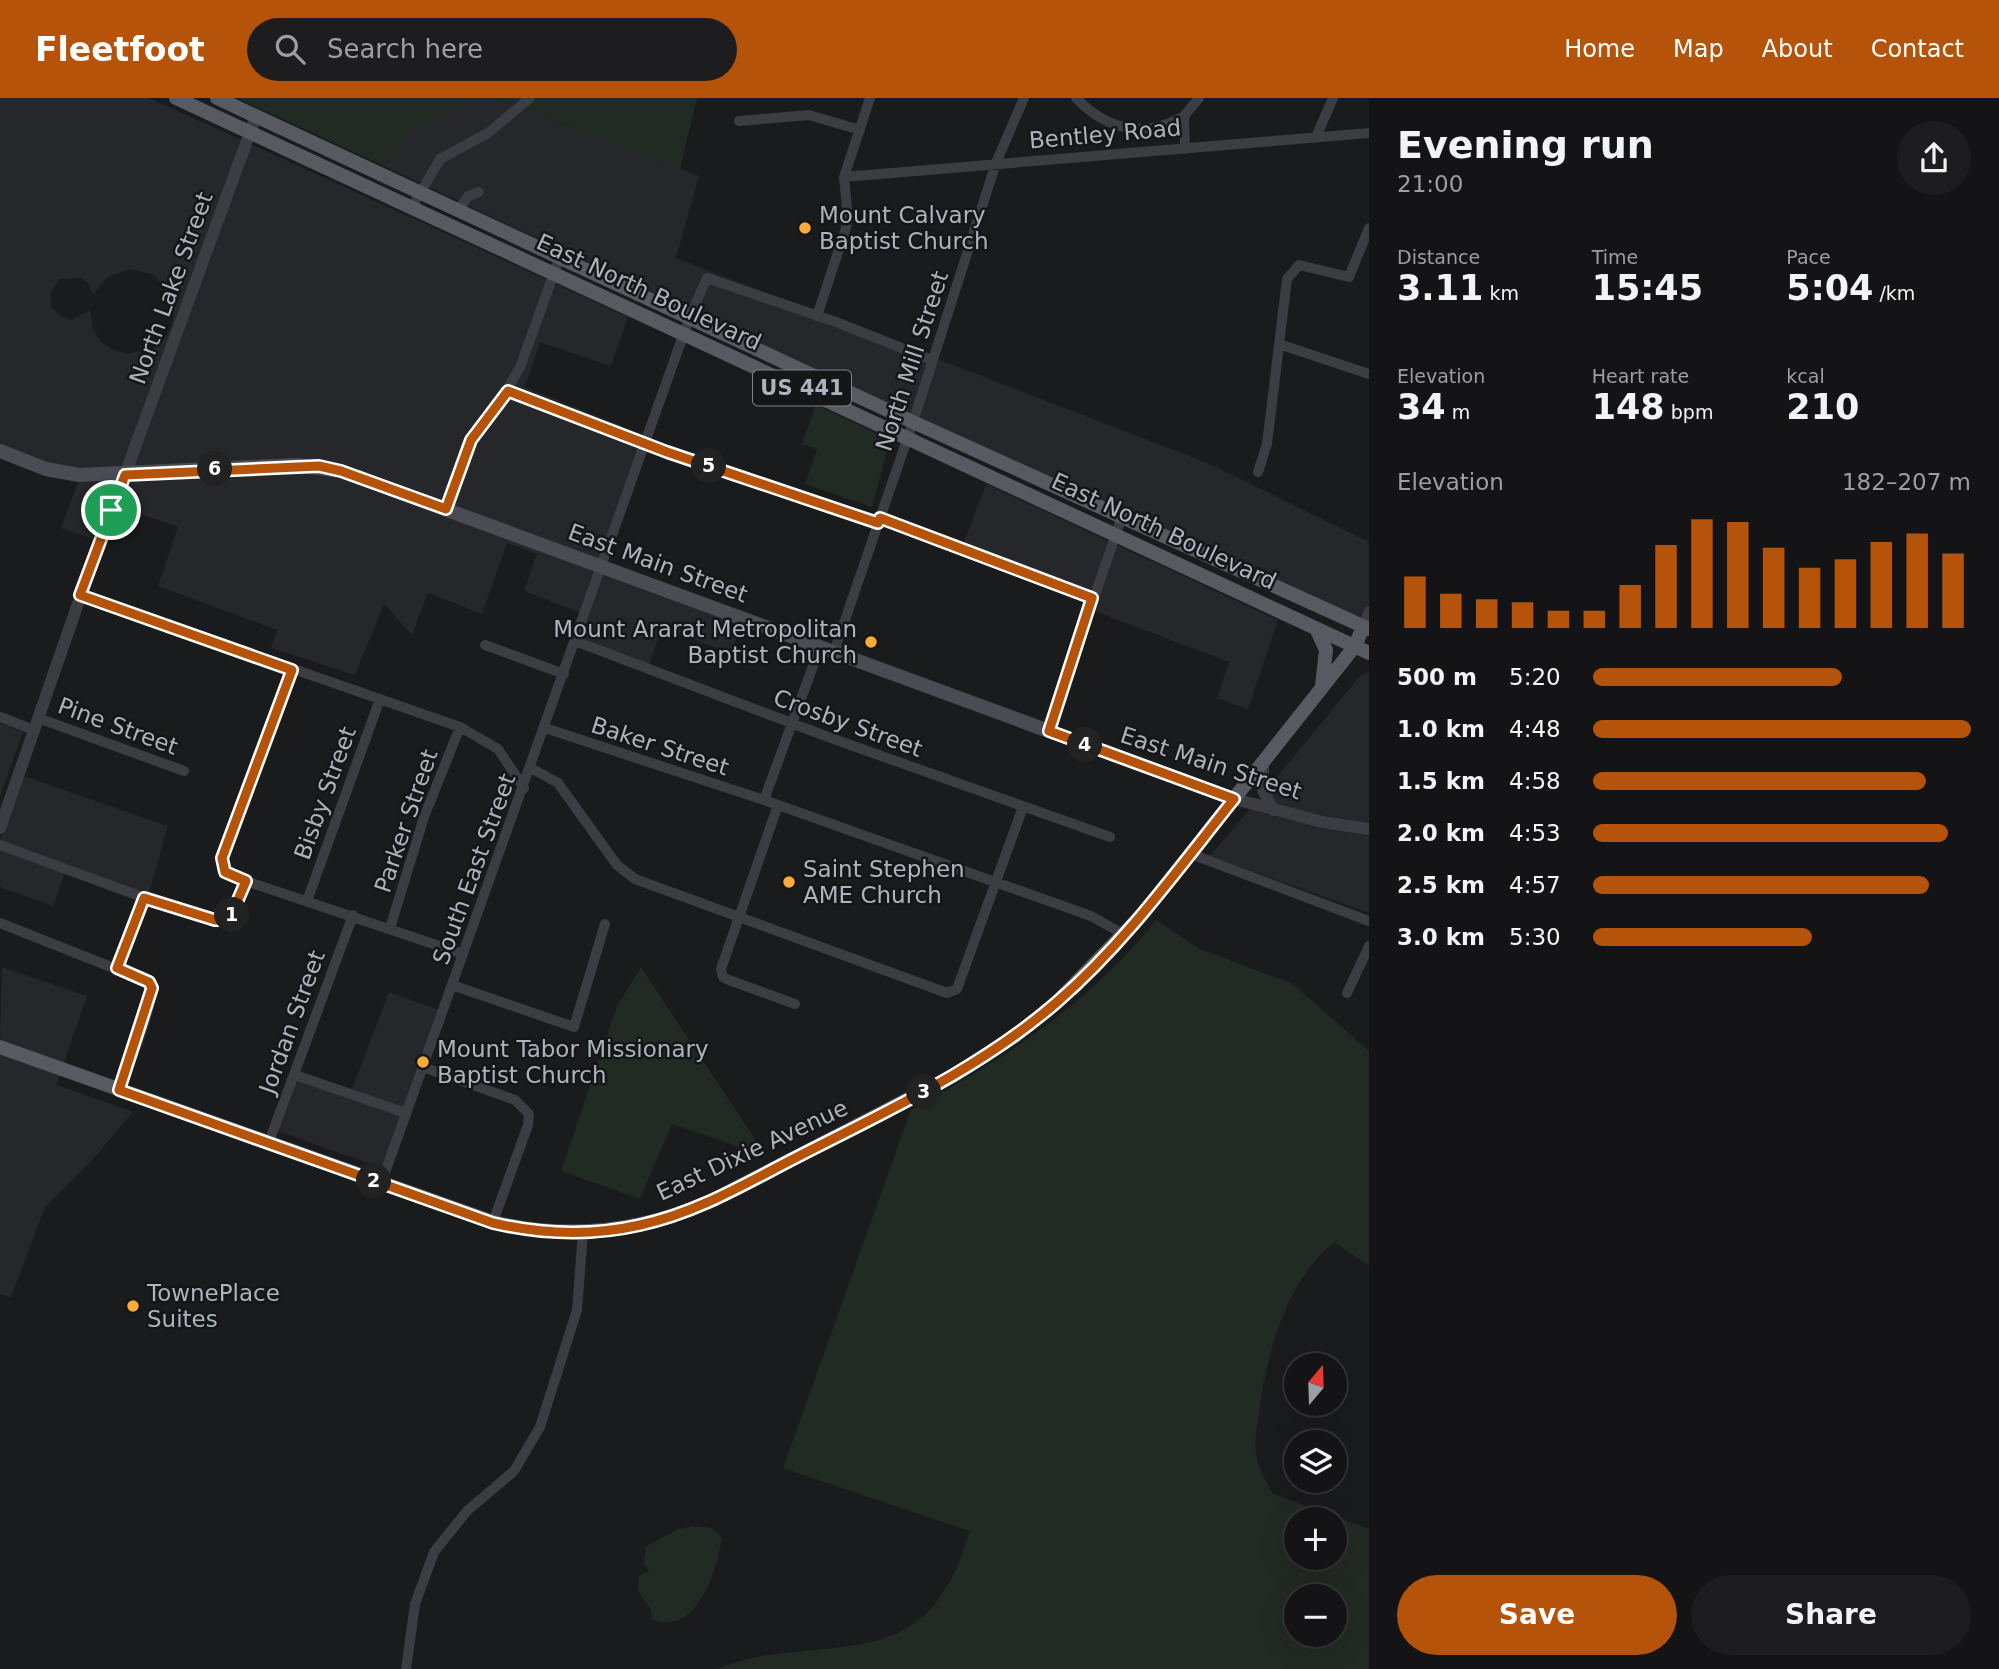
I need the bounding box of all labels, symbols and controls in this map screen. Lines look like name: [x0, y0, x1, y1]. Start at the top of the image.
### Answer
search box: [247, 18, 737, 81]
text: Fleetfoot: [35, 30, 205, 69]
icon: search: [271, 30, 309, 68]
text: Search here: [327, 34, 483, 64]
text: Home: [1564, 35, 1635, 63]
text: Map: [1673, 35, 1724, 63]
text: About: [1762, 35, 1833, 63]
text: Contact: [1871, 35, 1964, 63]
street label: Bentley Road: [1028, 114, 1182, 154]
button: share: [1897, 121, 1971, 195]
text: Evening run: [1397, 123, 1654, 167]
text: 21:00: [1397, 171, 1463, 197]
street label: North Lake Street: [124, 188, 218, 388]
place label: Mount Calvary Baptist Church: [819, 202, 989, 254]
marker: Mount Calvary Baptist Church: [797, 220, 813, 236]
street label: East North Boulevard: [533, 228, 765, 356]
text: Distance: [1397, 246, 1480, 268]
text: Time: [1592, 246, 1638, 268]
text: Pace: [1786, 246, 1831, 268]
street label: North Mill Street: [871, 268, 953, 454]
text: 3.11: [1397, 268, 1483, 308]
text: 15:45: [1592, 268, 1703, 308]
text: 5:04: [1786, 268, 1873, 308]
text: km: [1483, 282, 1519, 304]
text: /km: [1873, 282, 1915, 304]
text: Elevation: [1397, 365, 1485, 387]
text: Heart rate: [1592, 365, 1689, 387]
text: kcal: [1786, 365, 1825, 387]
road number: US 441: [753, 370, 851, 406]
text: 34: [1397, 387, 1446, 427]
text: 148: [1592, 387, 1665, 427]
text: 210: [1786, 387, 1859, 427]
text: m: [1446, 401, 1470, 423]
text: bpm: [1665, 401, 1713, 423]
pin: 5: [692, 448, 726, 484]
pin: 6: [198, 452, 232, 486]
text: 5: [702, 454, 715, 476]
text: 6: [208, 457, 221, 479]
street label: East North Boulevard: [1048, 467, 1280, 595]
text: Elevation: [1397, 469, 1504, 495]
text: 182–207 m: [1842, 469, 1971, 495]
pin: [81, 480, 141, 540]
icon: arrive: [92, 491, 130, 529]
street label: East Main Street: [565, 518, 751, 608]
place label: Mount Ararat Metropolitan Baptist Church: [553, 616, 857, 668]
marker: Mount Ararat Metropolitan Baptist Church: [863, 634, 879, 650]
text: 500 m: [1397, 664, 1477, 690]
text: 5:20: [1509, 664, 1561, 690]
street label: Crosby Street: [770, 684, 926, 762]
street label: Pine Street: [54, 692, 182, 760]
street label: Baker Street: [588, 712, 732, 780]
text: 1.0 km: [1397, 716, 1485, 742]
text: 4:48: [1509, 716, 1561, 742]
street label: East Main Street: [1117, 721, 1305, 805]
street label: Bisby Street: [289, 723, 361, 863]
pin: 4: [1068, 728, 1102, 762]
text: 4: [1078, 733, 1091, 755]
street label: Parker Street: [369, 746, 443, 896]
text: 1.5 km: [1397, 768, 1485, 794]
text: 4:58: [1509, 768, 1561, 794]
street label: South East Street: [427, 770, 521, 968]
text: 2.0 km: [1397, 820, 1485, 846]
text: 4:53: [1509, 820, 1561, 846]
place label: Saint Stephen AME Church: [803, 856, 965, 908]
text: 2.5 km: [1397, 872, 1485, 898]
text: 4:57: [1509, 872, 1561, 898]
marker: Saint Stephen AME Church: [781, 874, 797, 890]
pin: 1: [215, 898, 250, 932]
text: 1: [225, 903, 238, 925]
text: 3.0 km: [1397, 924, 1485, 950]
text: 5:30: [1509, 924, 1561, 950]
street label: Jordan Street: [253, 947, 330, 1099]
place label: Mount Tabor Missionary Baptist Church: [437, 1036, 709, 1088]
marker: Mount Tabor Missionary Baptist Church: [415, 1054, 431, 1070]
pin: 3: [906, 1074, 942, 1110]
text: 3: [917, 1080, 930, 1102]
street label: East Dixie Avenue: [652, 1094, 852, 1206]
pin: 2: [356, 1164, 392, 1198]
text: 2: [367, 1169, 380, 1191]
place label: TownePlace Suites: [146, 1280, 280, 1332]
marker: TownePlace Suites: [125, 1298, 141, 1314]
north arrow: [1284, 1353, 1348, 1416]
map controls: [1284, 1353, 1347, 1647]
button: layers: [1284, 1430, 1347, 1493]
button: +: [1284, 1507, 1347, 1570]
button: Save: [1397, 1575, 1677, 1655]
button: Share: [1691, 1575, 1971, 1655]
button: −: [1284, 1584, 1347, 1647]

